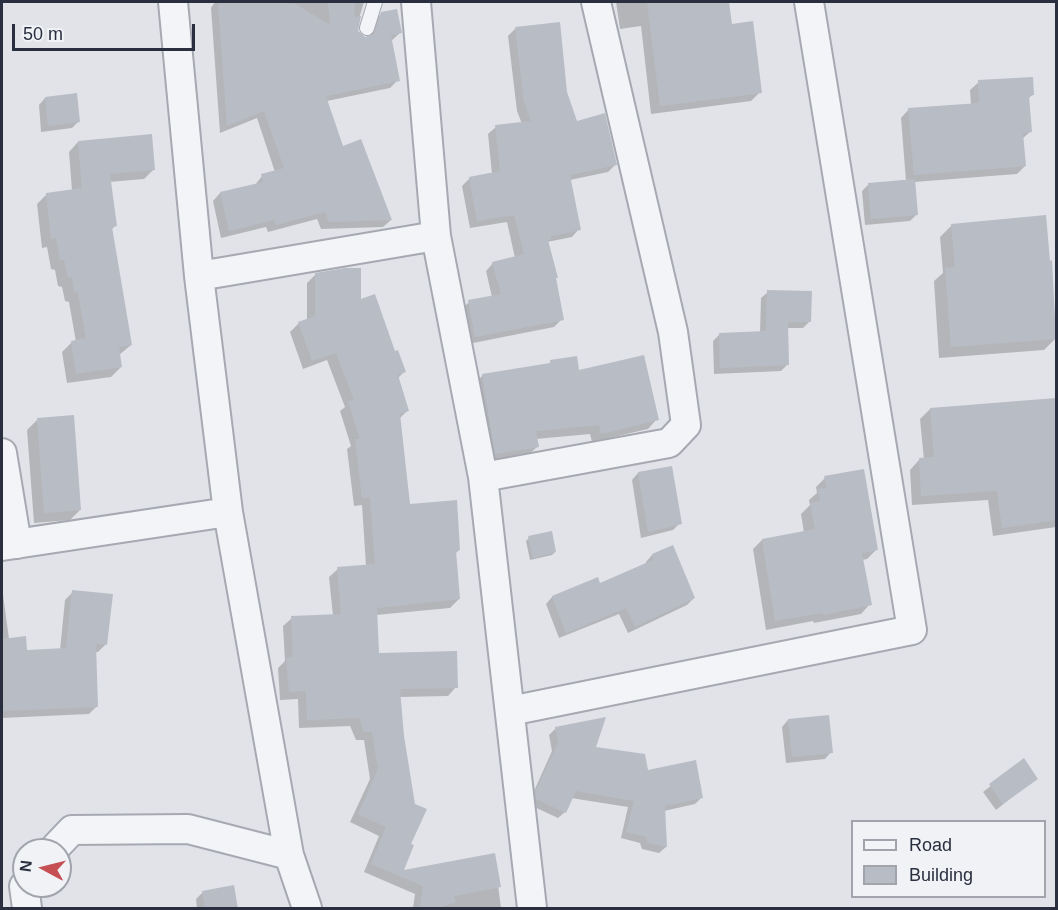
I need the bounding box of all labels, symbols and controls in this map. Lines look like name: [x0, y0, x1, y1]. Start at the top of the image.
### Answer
scale bar: [15, 12, 198, 50]
text: 50 m: [23, 24, 63, 44]
legend: [851, 820, 1046, 898]
text: Road: [909, 835, 952, 855]
north arrow: [12, 838, 72, 898]
text: N: [16, 859, 35, 873]
text: Building: [909, 865, 973, 885]

